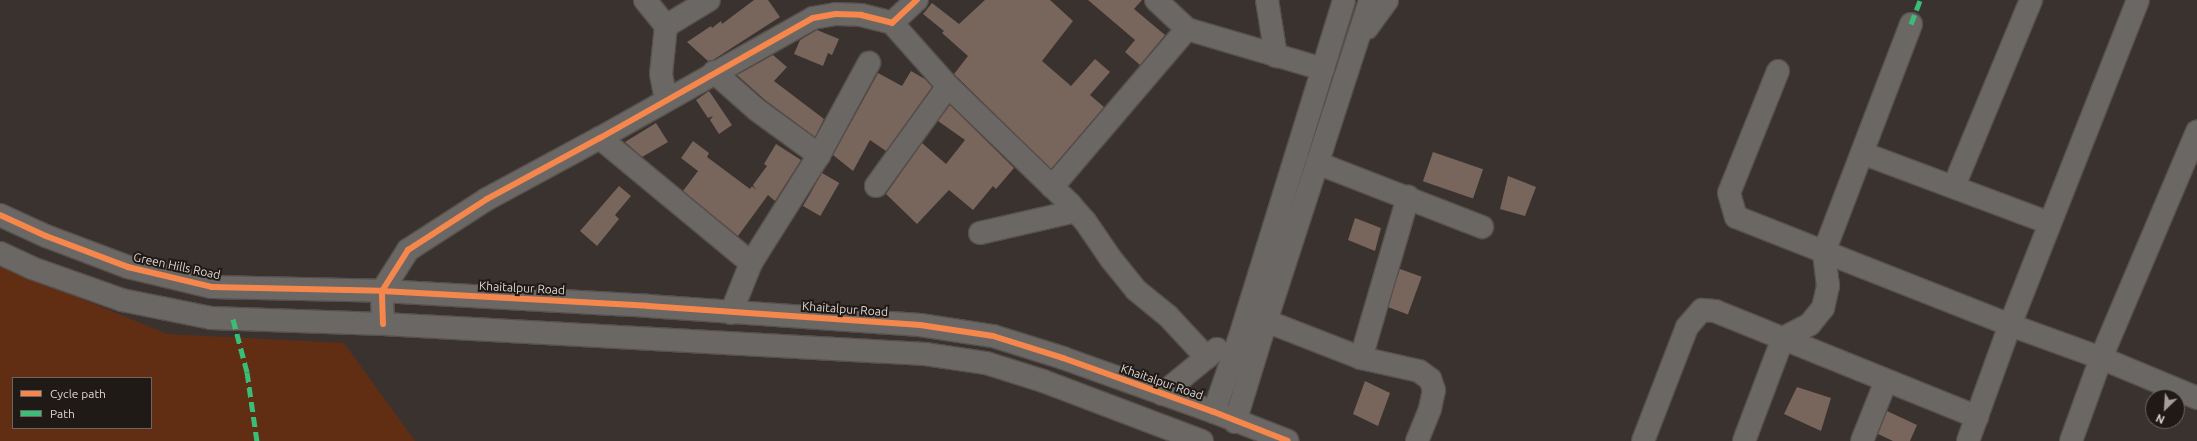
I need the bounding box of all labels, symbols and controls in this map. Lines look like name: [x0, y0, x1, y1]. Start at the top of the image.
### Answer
street label: Green Hills Road: [132, 250, 222, 282]
street label: Khaitalpur Road: [479, 279, 565, 297]
street label: Khaitalpur Road: [802, 299, 888, 319]
street label: Khaitalpur Road: [1119, 361, 1205, 403]
legend: [12, 377, 152, 429]
text: Cycle path: [50, 387, 106, 400]
north arrow: [2145, 389, 2185, 429]
text: Path: [50, 407, 75, 420]
text: N: [2154, 412, 2167, 426]

